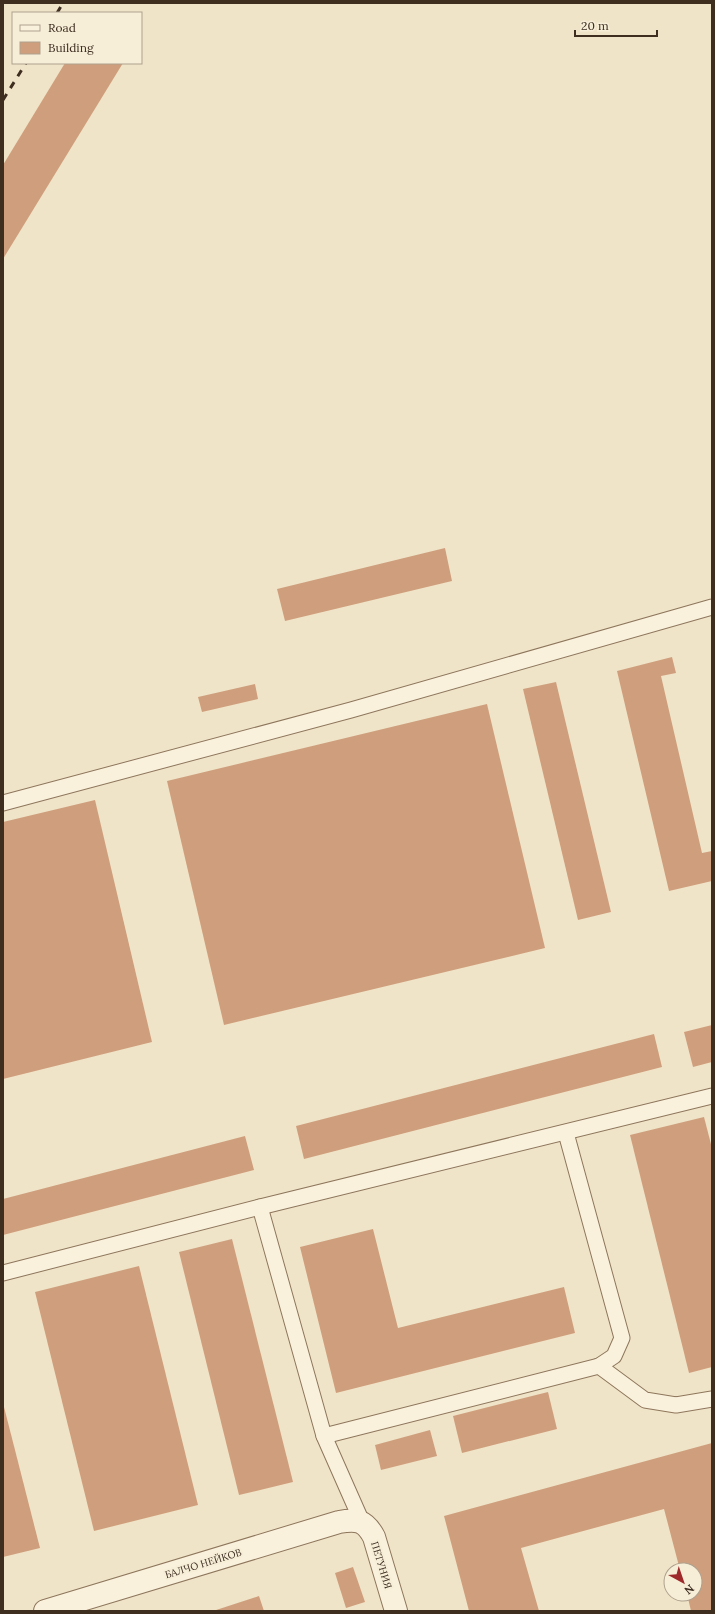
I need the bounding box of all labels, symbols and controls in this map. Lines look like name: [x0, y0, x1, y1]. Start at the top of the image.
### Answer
legend: [12, 12, 142, 64]
scale bar: [575, 12, 657, 38]
text: 20 m: [581, 18, 609, 33]
text: Road: [48, 20, 76, 35]
text: Building: [48, 40, 94, 55]
street label: ПЕТУНИЯ: [368, 1540, 395, 1591]
street label: БАЛЧО НЕЙКОВ: [163, 1546, 243, 1581]
north arrow: [663, 1562, 703, 1602]
text: N: [681, 1582, 697, 1598]

